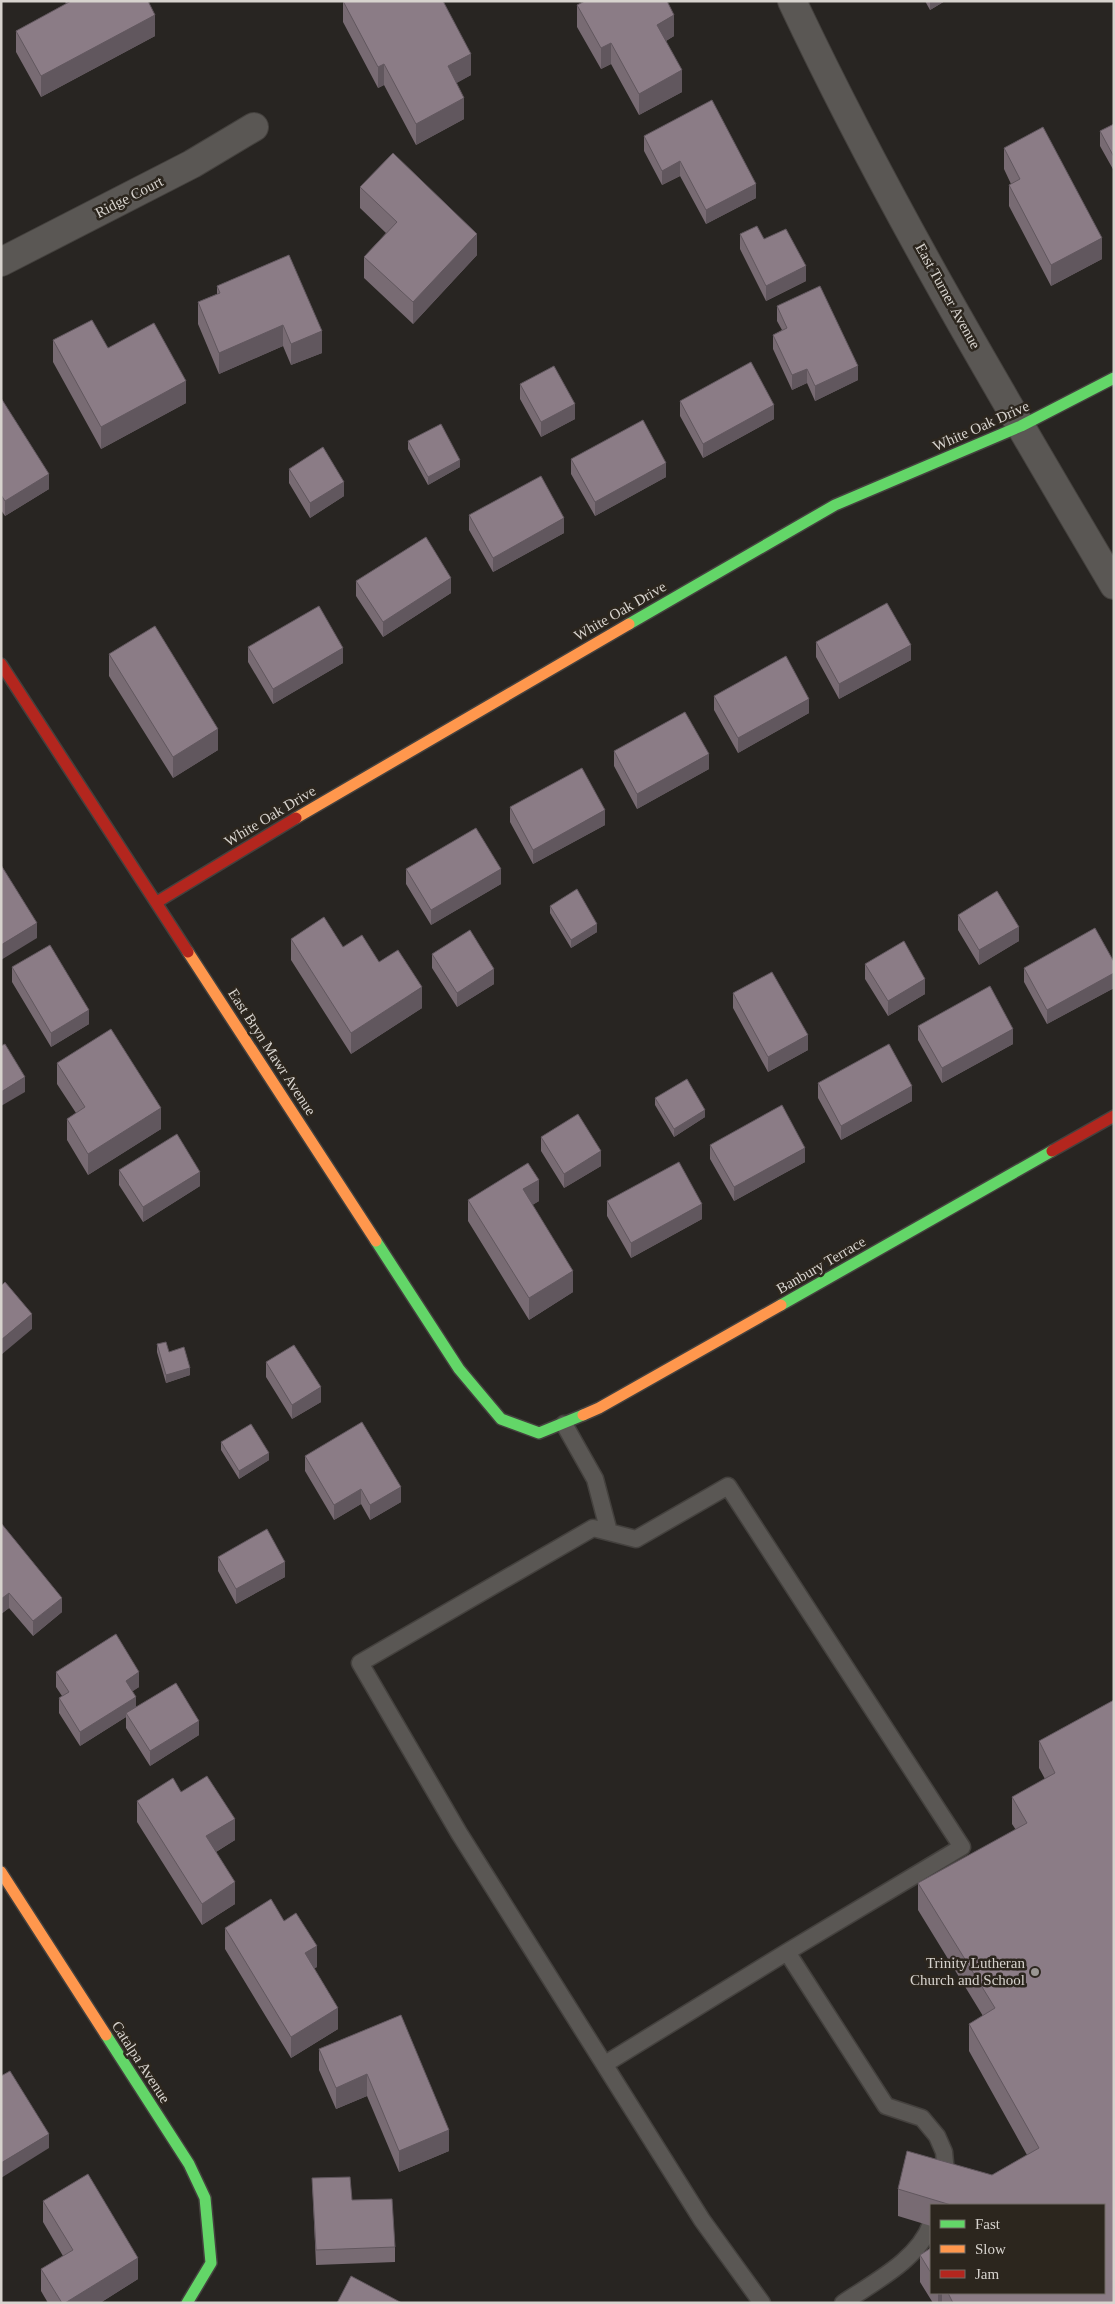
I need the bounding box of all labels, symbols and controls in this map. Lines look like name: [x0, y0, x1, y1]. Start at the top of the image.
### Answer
street label: Ridge Court: [93, 173, 166, 221]
street label: East Turner Avenue: [912, 240, 984, 352]
street label: White Oak Drive: [931, 398, 1032, 454]
street label: White Oak Drive: [571, 578, 669, 644]
street label: White Oak Drive: [222, 782, 319, 849]
street label: East Bryn Mawr Avenue: [225, 986, 319, 1119]
street label: Banbury Terrace: [774, 1233, 869, 1297]
place label: Trinity Lutheran Church and School: [910, 1955, 1025, 1988]
marker: Trinity Lutheran Church and School: [1029, 1966, 1041, 1978]
street label: Catalpa Avenue: [109, 2018, 174, 2106]
legend: [930, 2204, 1105, 2294]
text: Fast: [975, 2216, 1001, 2232]
text: Slow: [975, 2241, 1006, 2257]
text: Jam: [975, 2266, 999, 2282]

